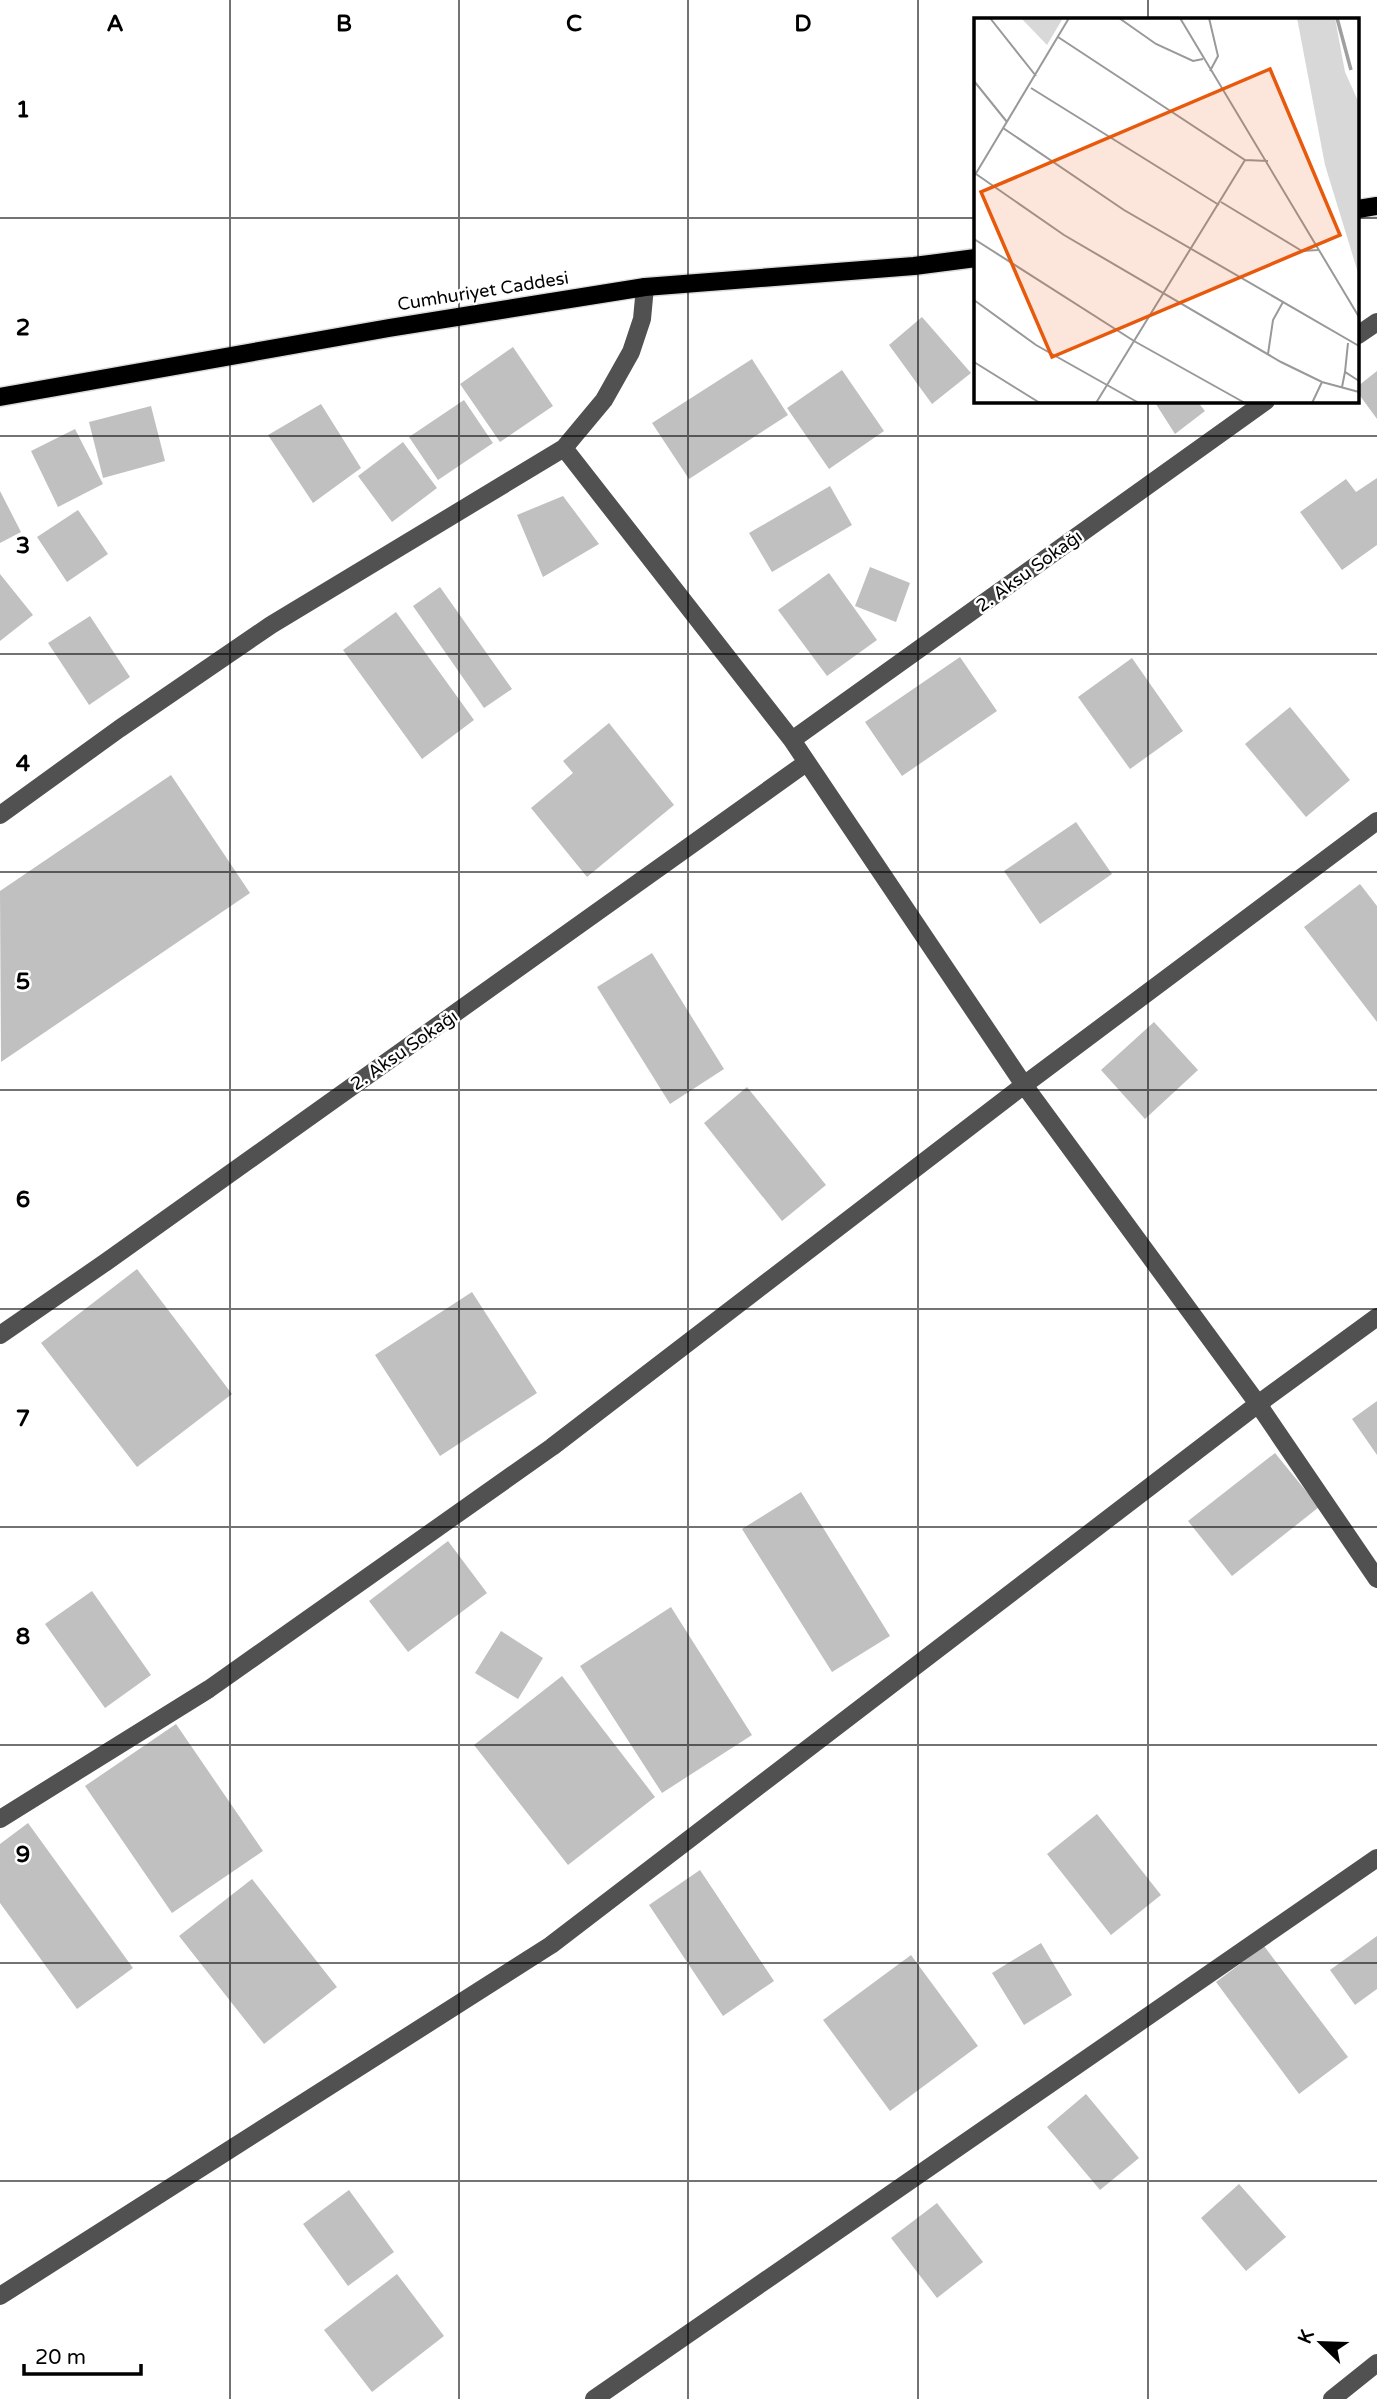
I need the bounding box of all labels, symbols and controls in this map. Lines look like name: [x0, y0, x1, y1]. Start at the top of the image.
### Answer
text: A: [106, 10, 124, 38]
text: B: [336, 10, 352, 38]
text: C: [566, 10, 582, 38]
text: D: [794, 10, 812, 38]
inset map: [974, 18, 1360, 402]
text: 1: [16, 96, 30, 124]
street label: Cumhuriyet Caddesi: [396, 267, 570, 315]
text: 2: [16, 314, 30, 342]
street label: 2. Aksu Sokağı: [972, 525, 1086, 617]
text: 3: [16, 532, 30, 560]
text: 4: [16, 750, 31, 778]
text: 5: [16, 968, 30, 996]
street label: 2. Aksu Sokağı: [346, 1005, 462, 1095]
text: 6: [16, 1186, 30, 1214]
text: 7: [16, 1405, 30, 1433]
text: 8: [16, 1623, 30, 1651]
text: 9: [16, 1841, 30, 1869]
north arrow: [1286, 2308, 1356, 2378]
text: K: [1294, 2326, 1319, 2347]
scale bar: [24, 2332, 142, 2376]
text: 20 m: [35, 2345, 86, 2370]

